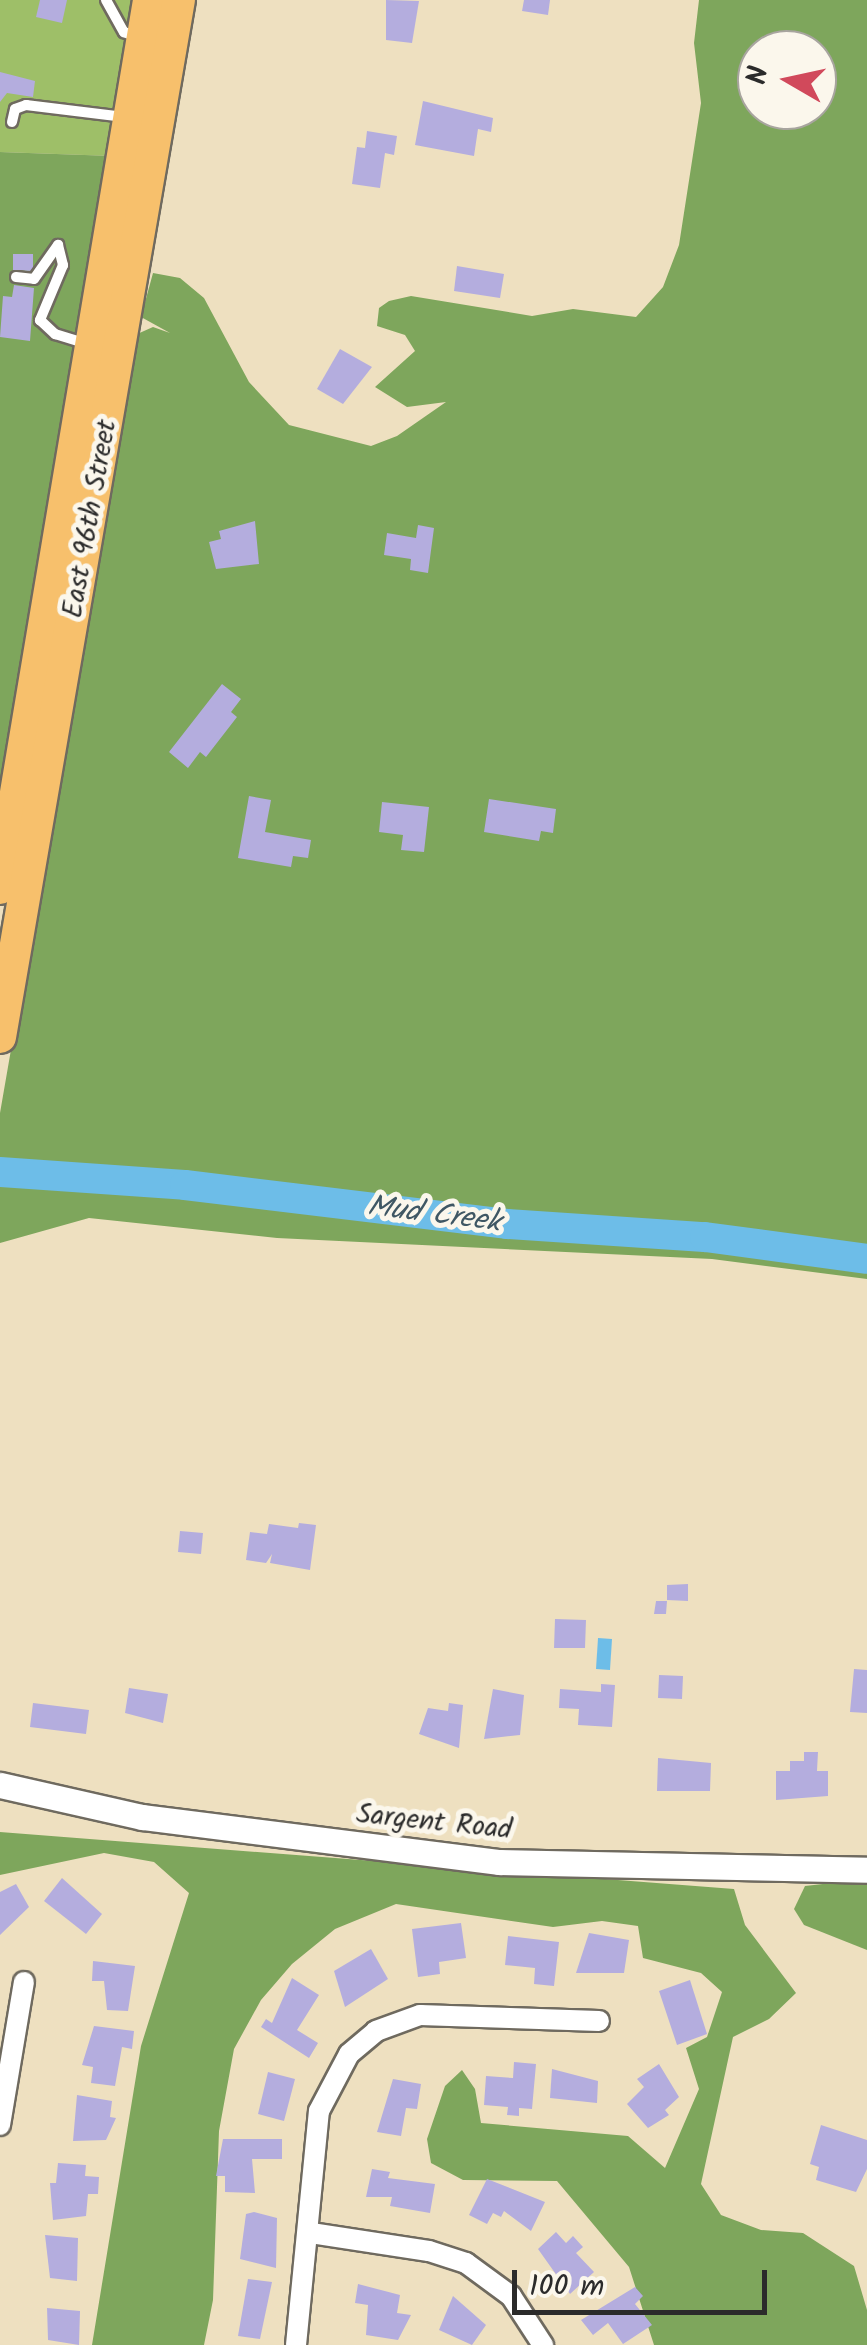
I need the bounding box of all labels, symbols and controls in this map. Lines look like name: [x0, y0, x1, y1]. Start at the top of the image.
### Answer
north arrow: [737, 30, 837, 130]
text: N: [735, 63, 782, 88]
street label: East 96th Street: [57, 417, 125, 621]
water label: Mud Creek: [365, 1189, 503, 1241]
street label: Sargent Road: [355, 1798, 513, 1848]
scale bar: [517, 2250, 772, 2312]
text: 100 m: [529, 2263, 604, 2311]

